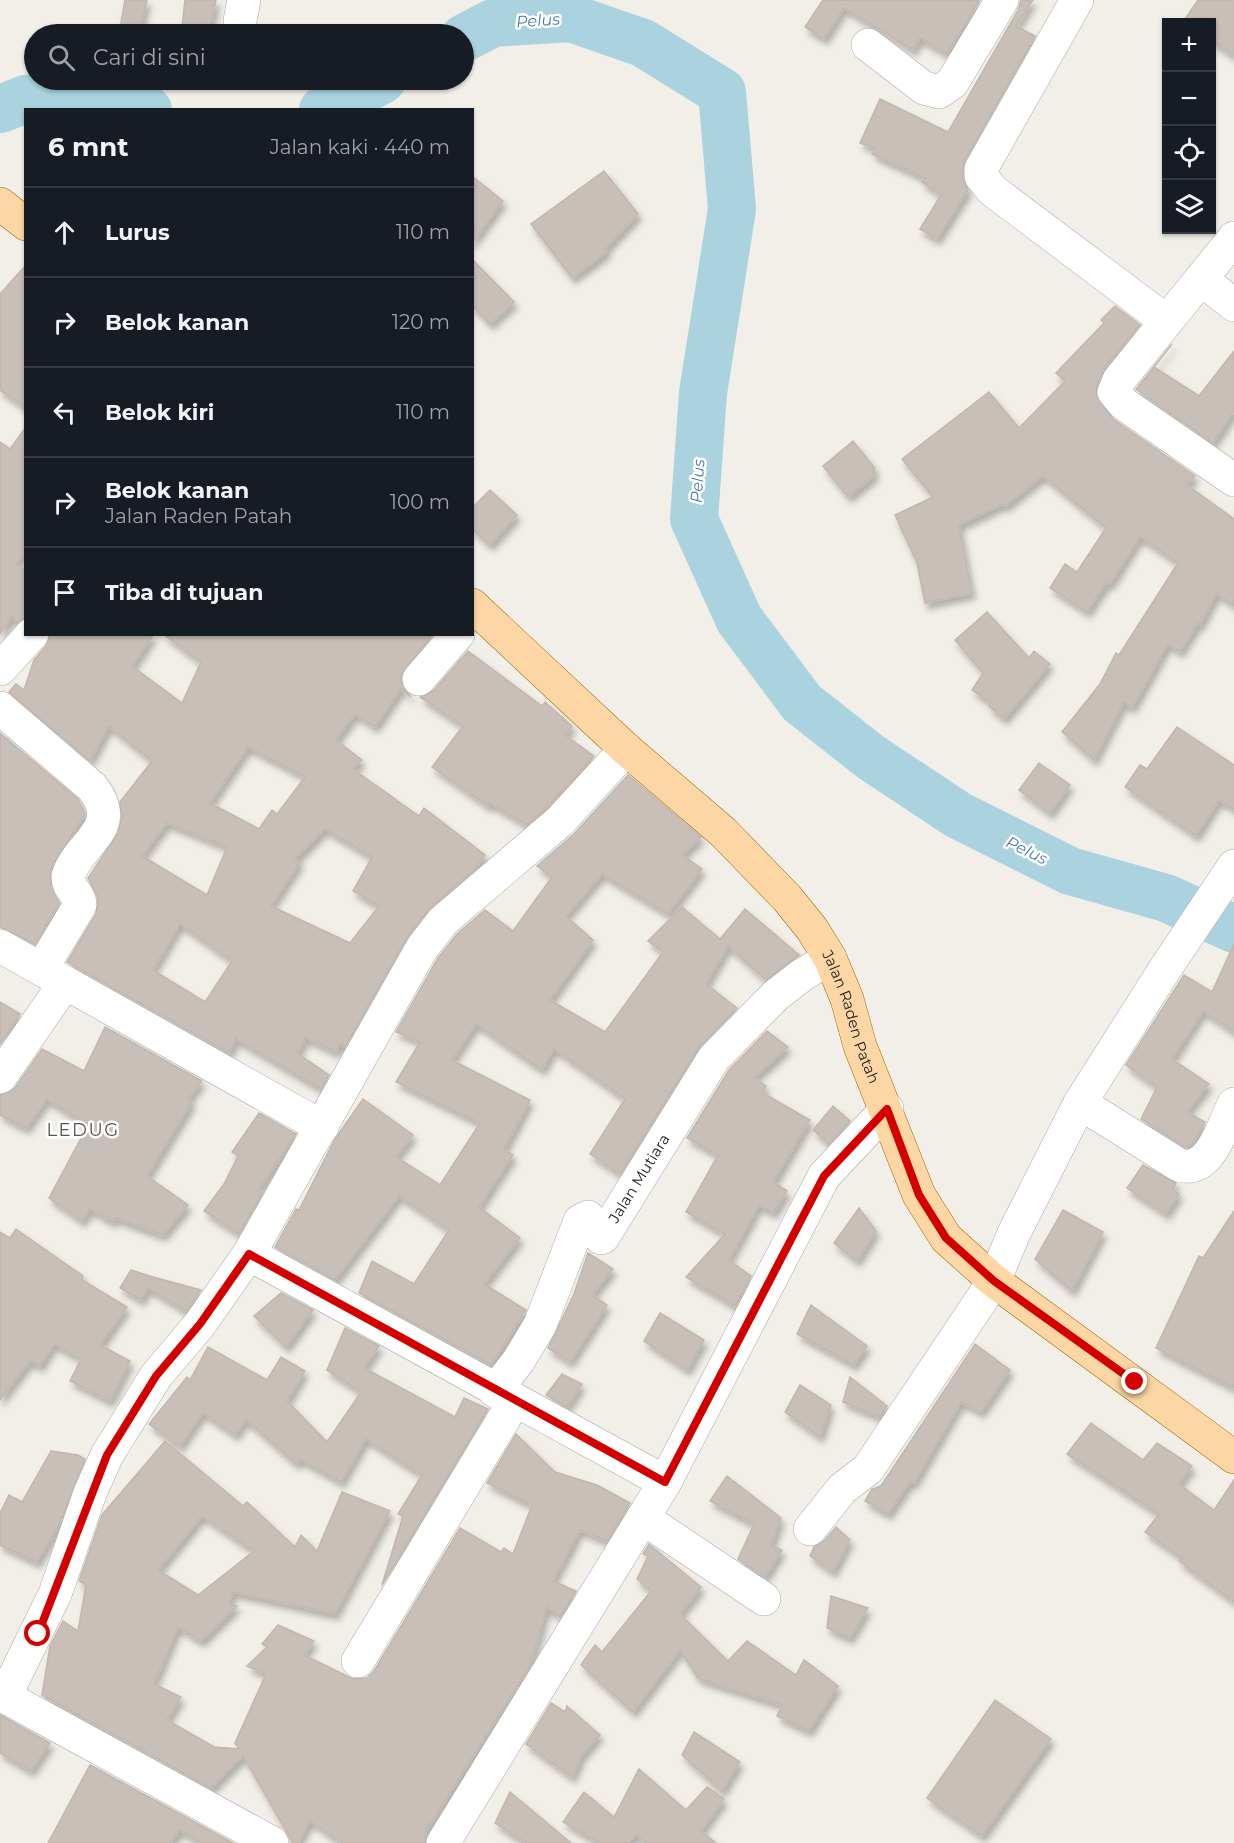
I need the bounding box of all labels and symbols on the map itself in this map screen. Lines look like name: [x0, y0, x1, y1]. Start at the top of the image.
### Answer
water label: Pelus: [516, 9, 561, 32]
water label: Pelus: [686, 458, 709, 504]
water label: Pelus: [1003, 832, 1051, 869]
street label: Jalan Raden Patah: [818, 945, 884, 1086]
district label: LEDUG: [46, 1119, 120, 1141]
street label: Jalan Mutiara: [604, 1130, 673, 1227]
route end: [1121, 1368, 1147, 1394]
route start: [24, 1620, 50, 1646]

